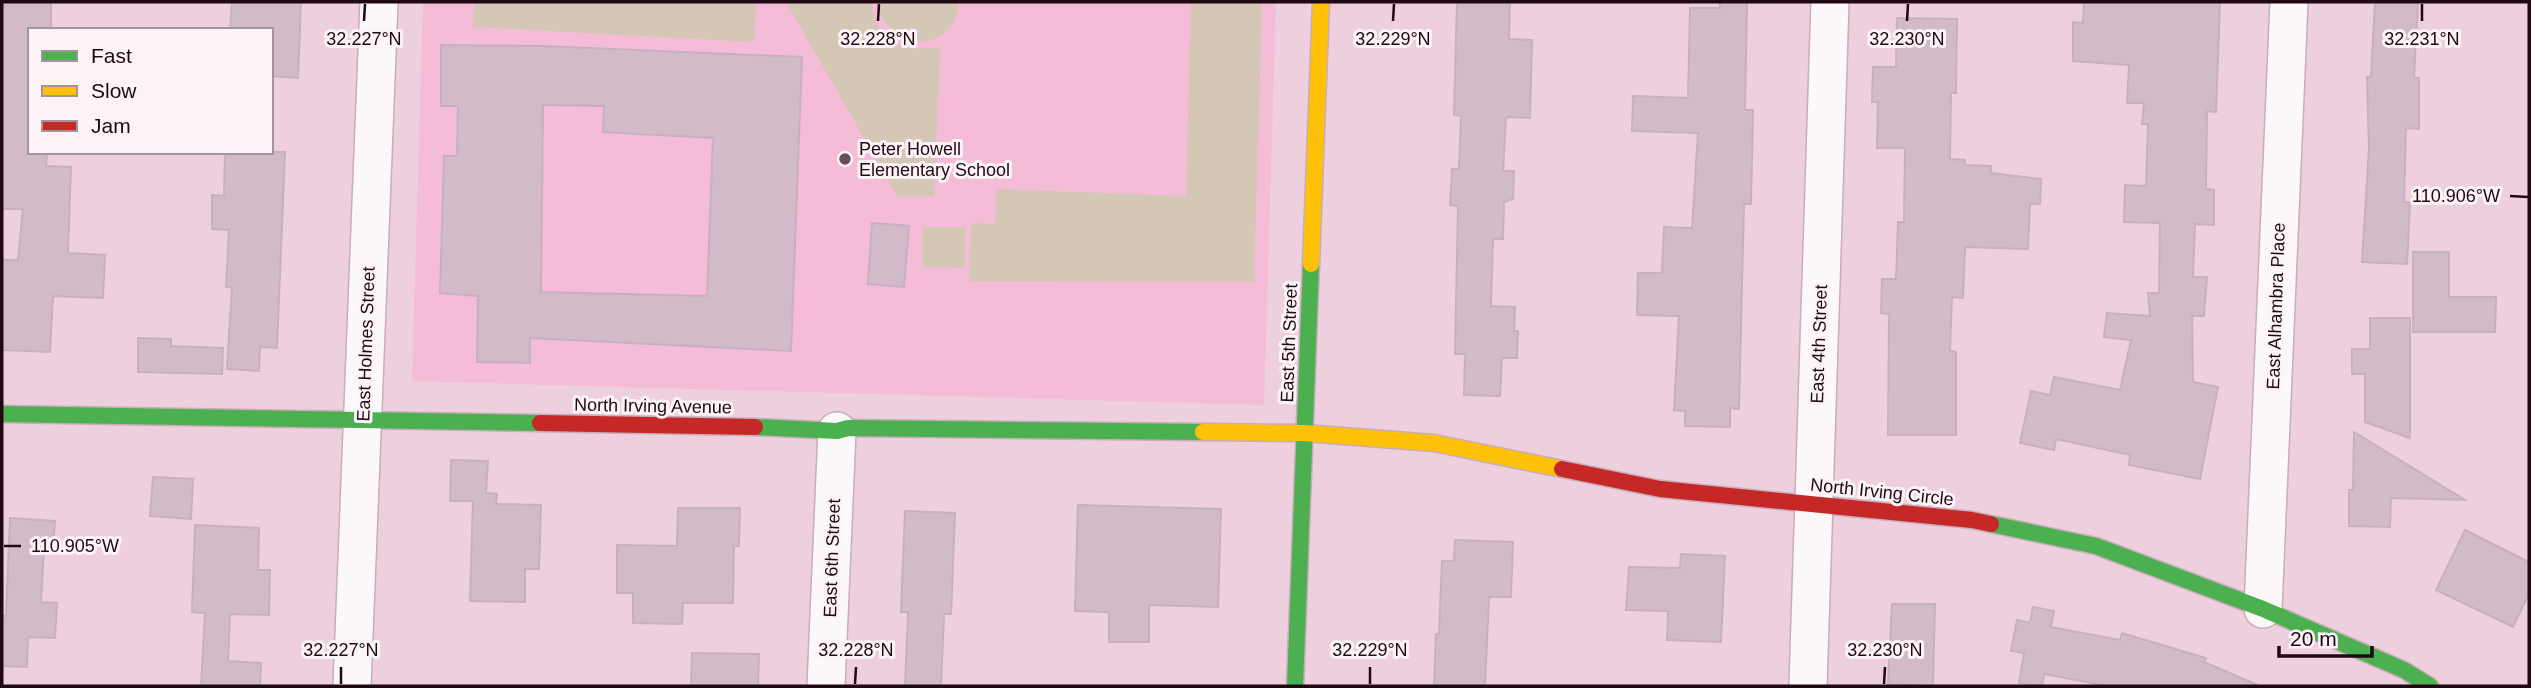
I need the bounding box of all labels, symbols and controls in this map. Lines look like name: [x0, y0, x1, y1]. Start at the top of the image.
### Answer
legend: [28, 28, 273, 154]
text: 32.227°N: [326, 29, 402, 49]
text: 32.228°N: [840, 29, 916, 49]
text: 32.229°N: [1355, 29, 1431, 49]
text: 32.230°N: [1869, 29, 1945, 49]
text: 32.231°N: [2384, 29, 2460, 49]
text: Fast: [91, 44, 132, 67]
text: Slow: [91, 79, 137, 102]
text: Jam: [91, 114, 131, 137]
place label: Peter Howell Elementary School: [859, 139, 1010, 180]
marker: Peter Howell Elementary School: [837, 151, 853, 167]
text: 110.906°W: [2412, 186, 2500, 206]
street label: East Alhambra Place: [2263, 222, 2289, 390]
street label: East Holmes Street: [353, 266, 379, 422]
street label: East 5th Street: [1277, 283, 1301, 403]
street label: East 4th Street: [1807, 284, 1831, 404]
street label: North Irving Avenue: [574, 395, 732, 417]
street label: North Irving Circle: [1809, 475, 1955, 509]
street label: East 6th Street: [820, 498, 844, 618]
text: 110.905°W: [31, 536, 119, 556]
scale bar: [2279, 614, 2372, 658]
text: 20 m: [2290, 627, 2337, 650]
text: 32.227°N: [303, 640, 379, 660]
text: 32.228°N: [818, 640, 894, 660]
text: 32.229°N: [1332, 640, 1408, 660]
text: 32.230°N: [1847, 640, 1923, 660]

